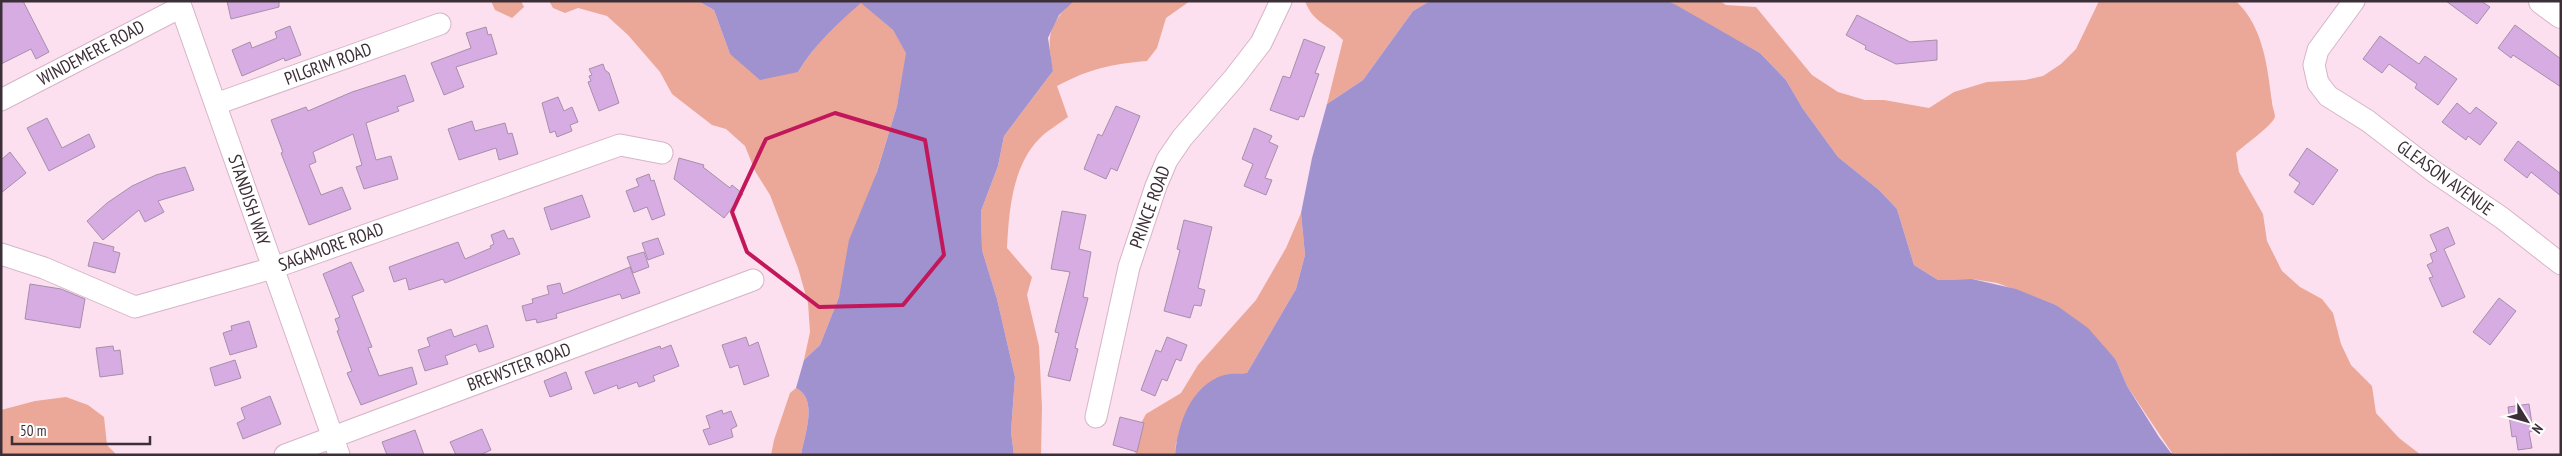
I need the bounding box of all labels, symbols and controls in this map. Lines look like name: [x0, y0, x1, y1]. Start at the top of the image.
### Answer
street label: WINDEMERE ROAD: [33, 15, 148, 90]
street label: PILGRIM ROAD: [281, 37, 375, 90]
street label: GLEASON AVENUE: [2392, 135, 2498, 220]
street label: STANDISH WAY: [223, 151, 276, 249]
street label: PRINCE ROAD: [1124, 162, 1175, 251]
street label: SAGAMORE ROAD: [275, 217, 387, 276]
street label: BREWSTER ROAD: [464, 337, 574, 396]
north arrow: [2502, 396, 2552, 446]
scale bar: [12, 414, 150, 446]
text: N: [2528, 420, 2547, 437]
text: 50 m: [20, 421, 46, 440]

